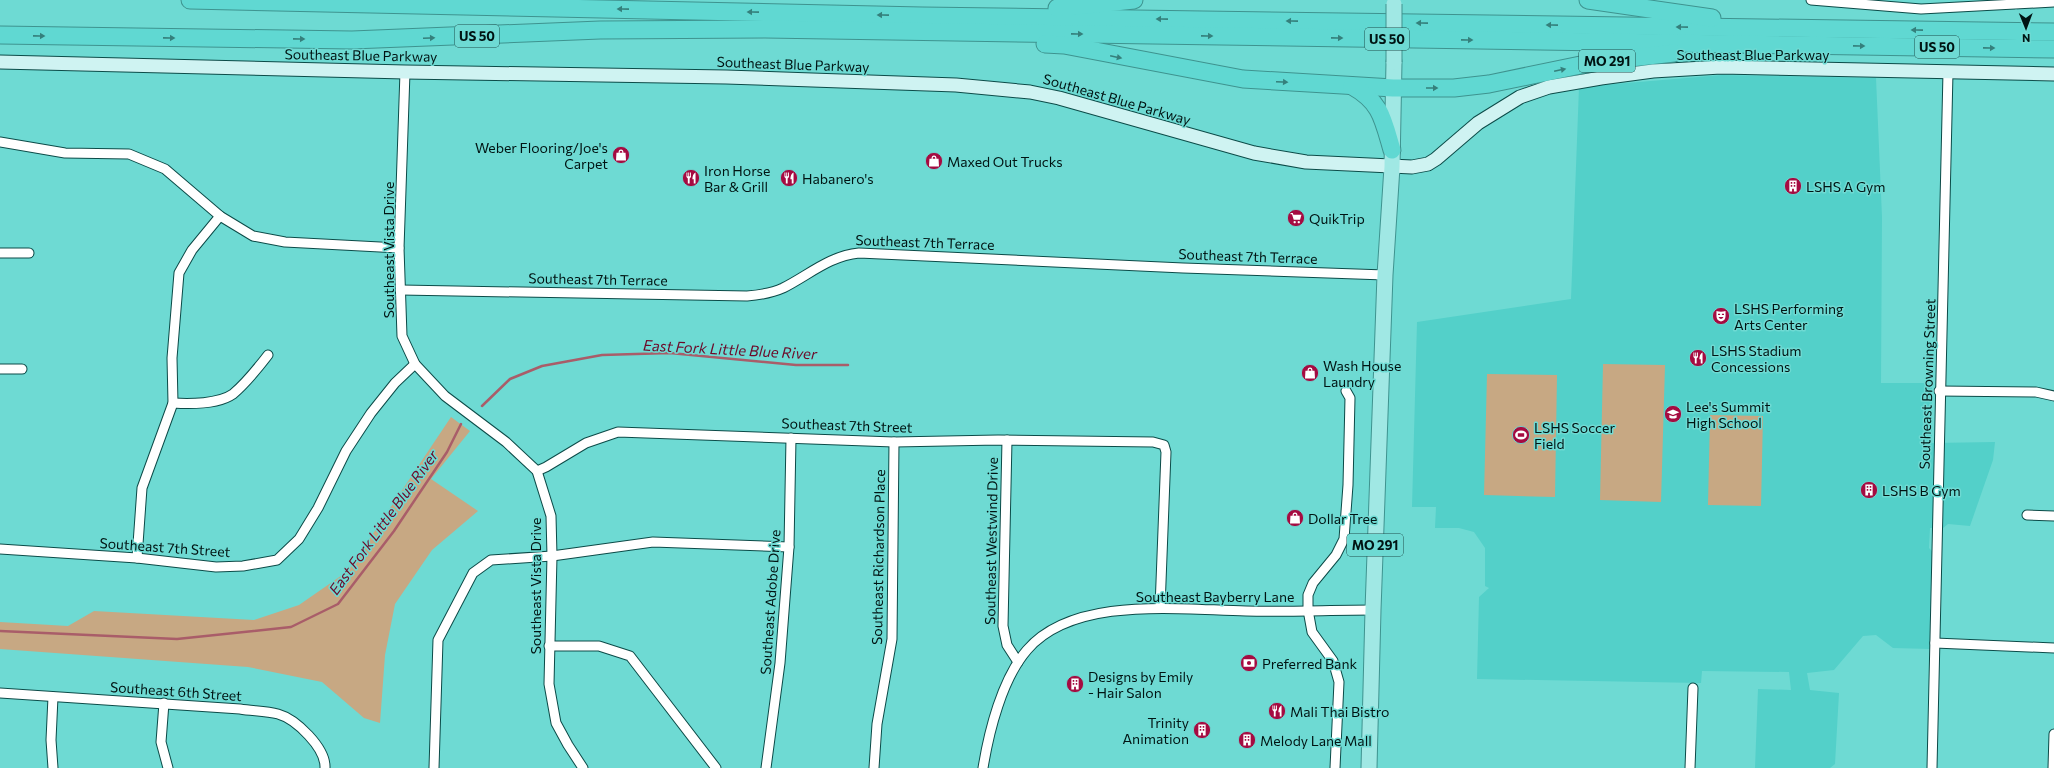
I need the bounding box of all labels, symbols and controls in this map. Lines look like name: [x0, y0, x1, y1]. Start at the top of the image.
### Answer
one-way arrow: [616, 6, 629, 12]
north arrow: [2006, 8, 2046, 48]
one-way arrow: [746, 9, 759, 15]
one-way arrow: [876, 12, 889, 18]
one-way arrow: [1156, 16, 1168, 23]
one-way arrow: [1286, 18, 1298, 25]
one-way arrow: [1416, 20, 1428, 27]
one-way arrow: [1545, 22, 1558, 28]
one-way arrow: [1675, 24, 1688, 30]
road number: US 50: [455, 25, 499, 47]
one-way arrow: [1910, 27, 1923, 33]
road number: US 50: [1365, 28, 1409, 50]
one-way arrow: [1071, 31, 1083, 38]
text: N: [2022, 32, 2030, 45]
one-way arrow: [33, 33, 46, 39]
one-way arrow: [1201, 33, 1214, 39]
one-way arrow: [163, 35, 176, 41]
one-way arrow: [423, 35, 436, 41]
one-way arrow: [1331, 35, 1344, 41]
one-way arrow: [293, 36, 306, 42]
road number: US 50: [1915, 36, 1959, 58]
one-way arrow: [1461, 37, 1474, 43]
one-way arrow: [1853, 43, 1866, 49]
street label: Southeast Blue Parkway: [284, 45, 438, 65]
one-way arrow: [1983, 45, 1996, 51]
street label: Southeast Blue Parkway: [1677, 46, 1829, 63]
road number: MO 291: [1579, 50, 1635, 72]
street label: Southeast Blue Parkway: [716, 53, 870, 75]
one-way arrow: [1110, 54, 1123, 60]
one-way arrow: [1554, 66, 1566, 72]
street label: Southeast Blue Parkway: [1041, 70, 1193, 128]
one-way arrow: [1276, 78, 1288, 85]
one-way arrow: [1426, 85, 1439, 91]
place label: Weber Flooring/Joe's Carpet: [475, 139, 608, 172]
shop icon: Weber Flooring/Joe's Carpet: [611, 145, 631, 165]
shop icon: Maxed Out Trucks: [924, 151, 944, 171]
place label: Maxed Out Trucks: [947, 153, 1063, 170]
place label: Iron Horse Bar & Grill: [704, 162, 770, 195]
restaurant icon: Iron Horse Bar & Grill: [681, 168, 701, 188]
restaurant icon: Habanero's: [779, 168, 799, 188]
place label: Habanero's: [802, 170, 874, 187]
building icon: LSHS A Gym: [1783, 176, 1803, 196]
place label: LSHS A Gym: [1806, 178, 1885, 195]
street label: Southeast Vista Drive: [380, 182, 397, 318]
supermarket icon: QuikTrip: [1286, 208, 1306, 228]
place label: QuikTrip: [1309, 210, 1365, 227]
street label: Southeast 7th Terrace: [855, 231, 995, 253]
street label: Southeast 7th Terrace: [1178, 245, 1318, 267]
street label: Southeast 7th Terrace: [528, 269, 668, 289]
street label: Southeast Browning Street: [1916, 298, 1938, 470]
place label: LSHS Performing Arts Center: [1734, 300, 1844, 333]
theatre icon: LSHS Performing Arts Center: [1711, 306, 1731, 326]
water label: East Fork Little Blue River: [643, 335, 818, 363]
place label: LSHS Stadium Concessions: [1711, 342, 1801, 375]
restaurant icon: LSHS Stadium Concessions: [1688, 348, 1708, 368]
place label: Wash House Laundry: [1323, 357, 1401, 390]
shop icon: Wash House Laundry: [1300, 363, 1320, 383]
place label: Lee's Summit High School: [1686, 398, 1771, 431]
school or university icon: Lee's Summit High School: [1663, 404, 1683, 424]
street label: Southeast 7th Street: [781, 414, 913, 436]
place label: LSHS Soccer Field: [1534, 419, 1615, 452]
sports icon: LSHS Soccer Field: [1511, 425, 1531, 445]
water label: East Fork Little Blue River: [325, 445, 442, 598]
street label: Southeast Westwind Drive: [981, 457, 1001, 625]
street label: Southeast Richardson Place: [868, 469, 888, 645]
building icon: LSHS B Gym: [1859, 480, 1879, 500]
place label: LSHS B Gym: [1882, 482, 1961, 499]
shop icon: Dollar Tree: [1285, 508, 1305, 528]
place label: Dollar Tree: [1308, 510, 1377, 527]
street label: Southeast Vista Drive: [527, 518, 544, 654]
street label: Southeast Adobe Drive: [756, 529, 784, 675]
street label: Southeast 7th Street: [99, 534, 231, 560]
road number: MO 291: [1347, 534, 1403, 556]
street label: Southeast Bayberry Lane: [1136, 588, 1294, 605]
bank icon: Preferred Bank: [1239, 653, 1259, 673]
place label: Preferred Bank: [1262, 655, 1357, 672]
place label: Designs by Emily - Hair Salon: [1088, 668, 1193, 701]
building icon: Designs by Emily - Hair Salon: [1065, 674, 1085, 694]
street label: Southeast 6th Street: [109, 678, 243, 704]
restaurant icon: Mali Thai Bistro: [1267, 701, 1287, 721]
place label: Mali Thai Bistro: [1290, 703, 1389, 720]
place label: Trinity Animation: [1122, 714, 1189, 747]
building icon: Trinity Animation: [1192, 720, 1212, 740]
building icon: Melody Lane Mall: [1237, 730, 1257, 750]
place label: Melody Lane Mall: [1260, 732, 1372, 749]

